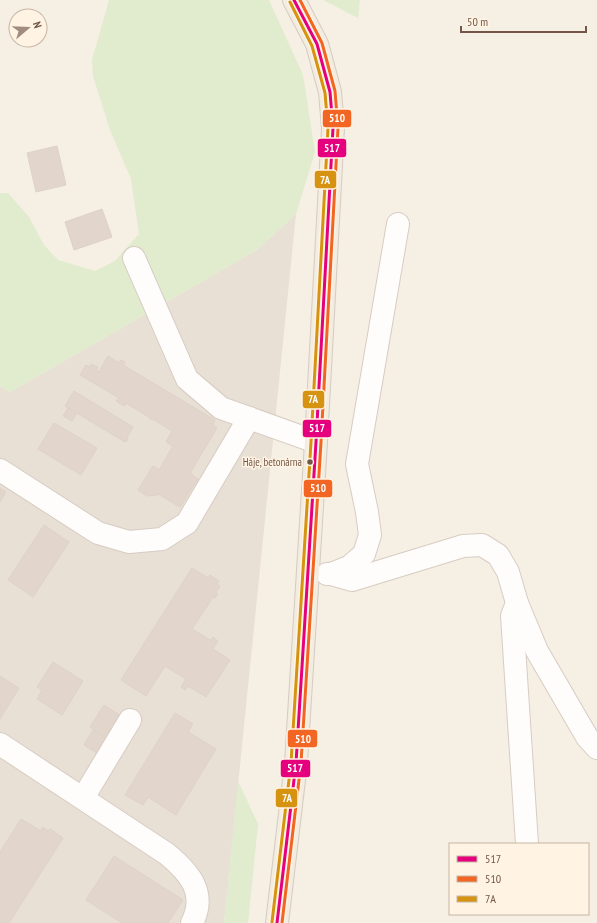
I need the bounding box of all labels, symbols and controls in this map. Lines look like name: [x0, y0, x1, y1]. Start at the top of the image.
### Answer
north arrow: [8, 8, 48, 48]
scale bar: [461, 8, 586, 34]
text: 50 m: [467, 14, 488, 29]
text: N: [30, 20, 45, 30]
line badge: 510: [322, 109, 352, 128]
text: 510: [329, 111, 345, 125]
line badge: 517: [317, 138, 347, 158]
text: 517: [324, 141, 340, 155]
line badge: 7A: [314, 170, 337, 189]
text: 7A: [320, 173, 331, 187]
line badge: 7A: [302, 390, 325, 409]
text: 7A: [308, 392, 319, 406]
line badge: 517: [302, 419, 332, 438]
text: 517: [309, 421, 325, 435]
place label: Háje, betonárna: [243, 455, 302, 469]
marker: Háje, betonárna: [305, 457, 315, 467]
line badge: 510: [303, 479, 333, 498]
text: 510: [310, 481, 326, 495]
line badge: 510: [287, 729, 318, 748]
text: 510: [295, 732, 311, 746]
line badge: 517: [280, 759, 311, 778]
text: 517: [287, 761, 303, 775]
line badge: 7A: [275, 788, 298, 808]
text: 7A: [282, 791, 293, 805]
legend: [449, 843, 589, 915]
text: 517: [485, 851, 501, 866]
text: 510: [485, 871, 501, 886]
text: 7A: [485, 891, 496, 906]

